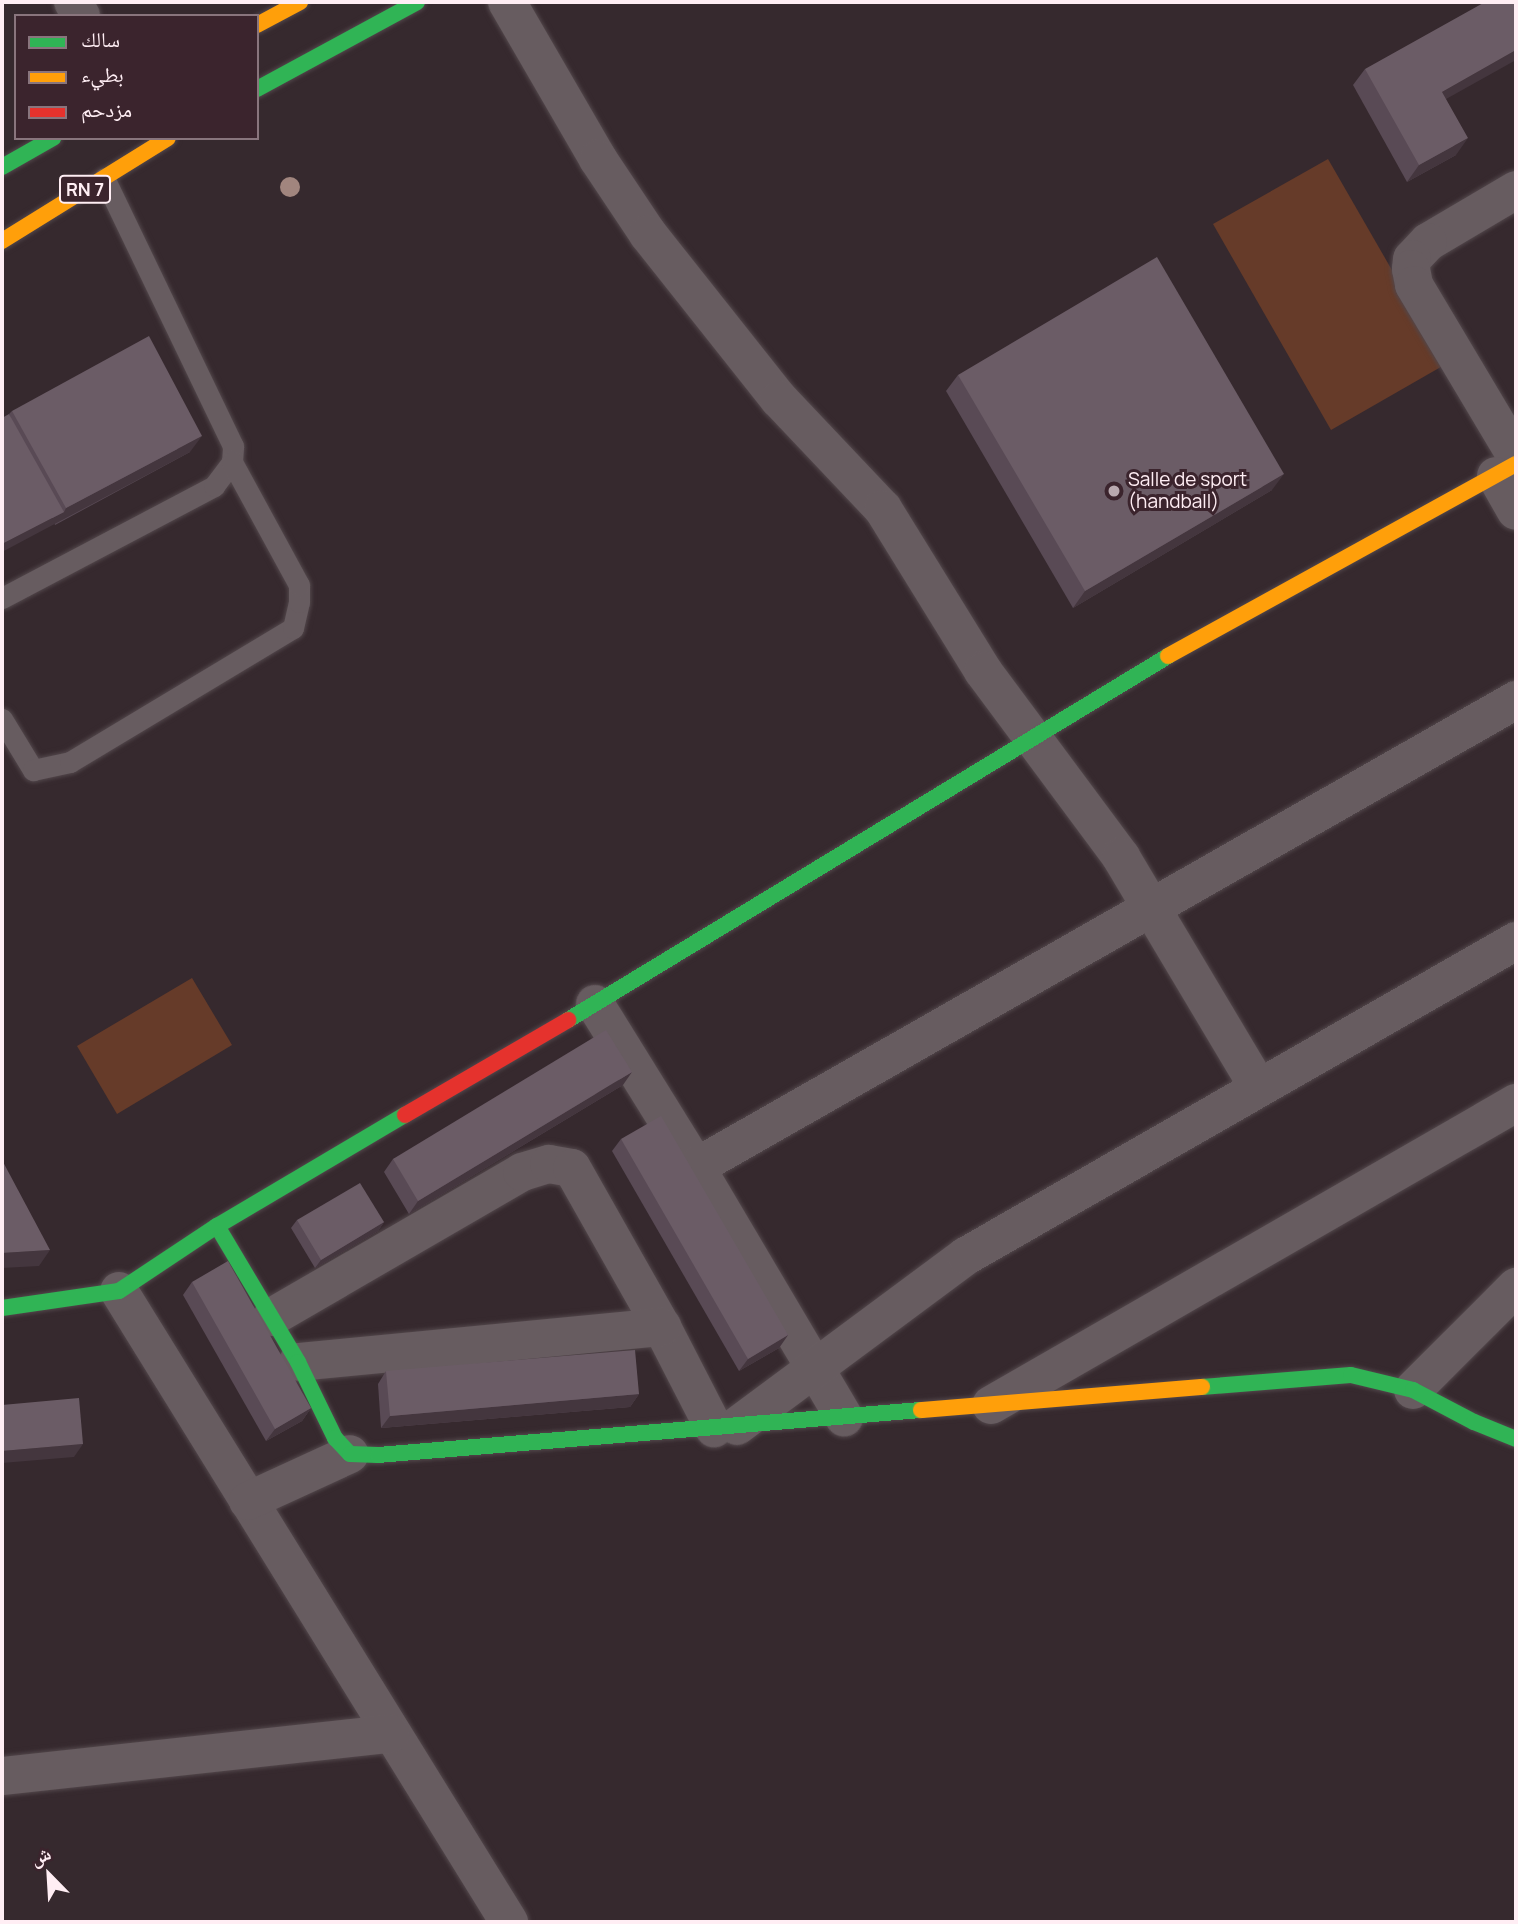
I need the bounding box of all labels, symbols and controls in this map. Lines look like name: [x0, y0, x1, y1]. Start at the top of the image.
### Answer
legend: [14, 14, 259, 140]
text: سالك: [81, 25, 120, 53]
text: بطيء: [81, 60, 124, 88]
text: مزدحم: [81, 95, 132, 123]
road number: RN 7: [59, 174, 111, 204]
place label: Salle de sport (handball): [1128, 469, 1247, 513]
marker: Salle de sport (handball): [1106, 483, 1122, 499]
north arrow: [14, 1840, 84, 1910]
text: ش: [26, 1840, 55, 1872]

